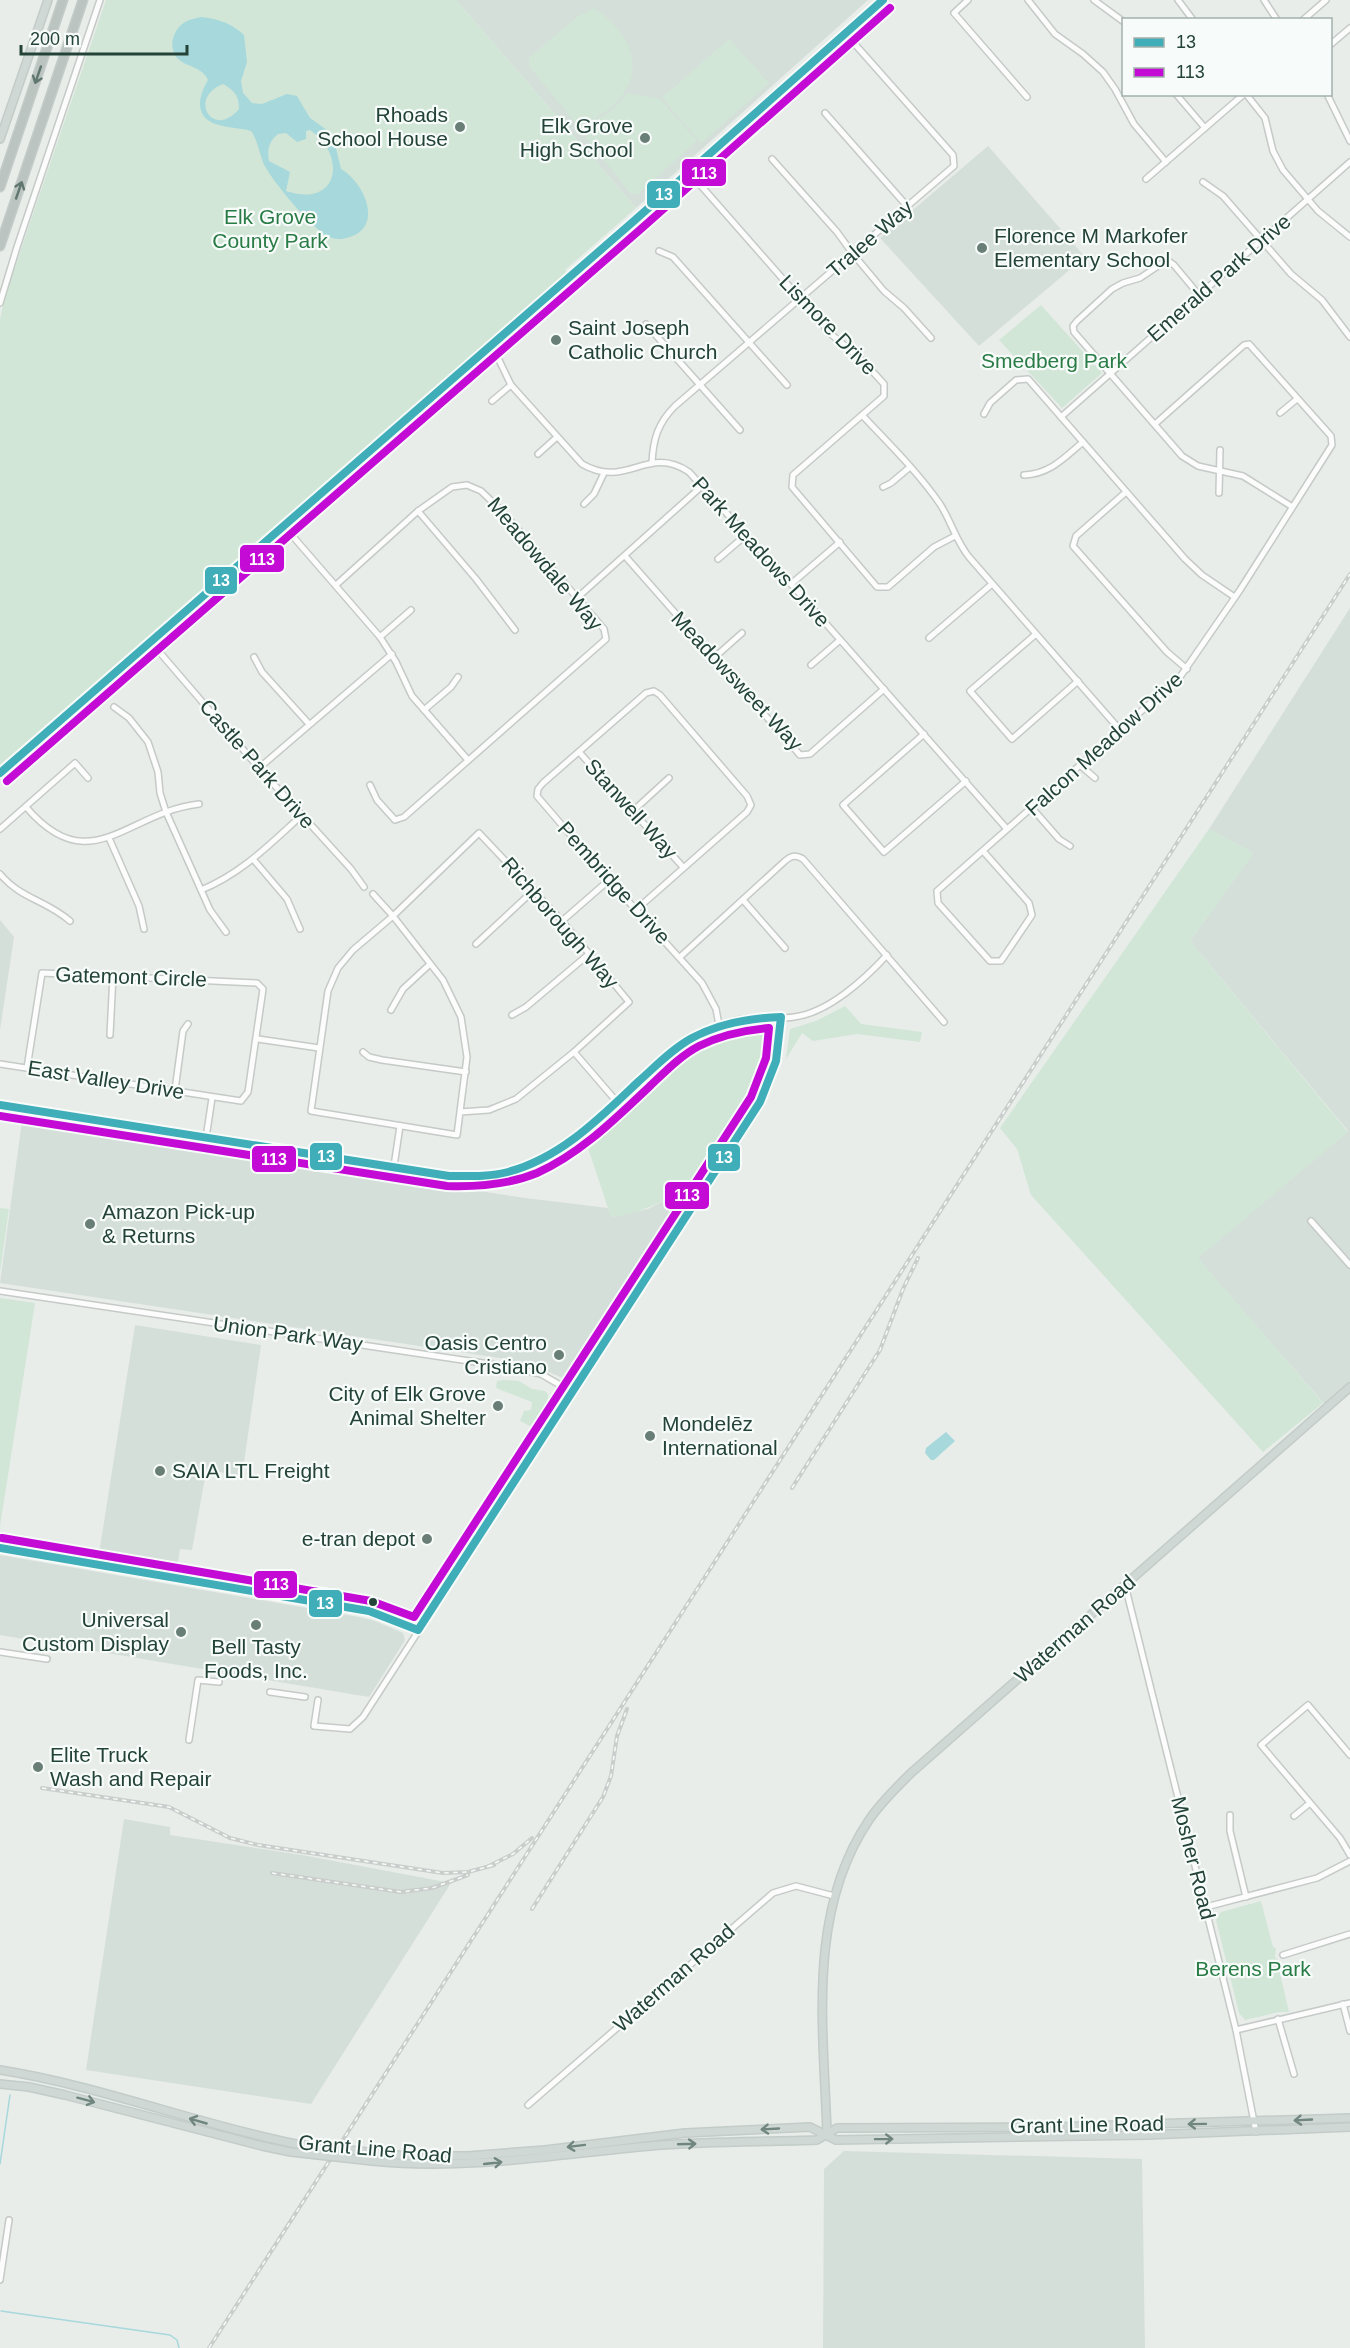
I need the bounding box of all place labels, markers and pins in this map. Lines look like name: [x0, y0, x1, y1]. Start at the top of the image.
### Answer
place label: Rhoads School House: [317, 103, 448, 150]
place label: Elk Grove High School: [520, 114, 633, 161]
marker: Rhoads School House: [453, 120, 467, 134]
marker: Elk Grove High School: [638, 131, 652, 145]
place label: Florence M Markofer Elementary School: [994, 224, 1188, 271]
marker: Florence M Markofer Elementary School: [975, 241, 989, 255]
place label: Saint Joseph Catholic Church: [568, 316, 717, 363]
marker: Saint Joseph Catholic Church: [549, 333, 563, 347]
place label: Amazon Pick-up & Returns: [102, 1200, 255, 1247]
marker: Amazon Pick-up & Returns: [83, 1217, 97, 1231]
place label: Oasis Centro Cristiano: [424, 1331, 547, 1378]
marker: Oasis Centro Cristiano: [552, 1348, 566, 1362]
place label: City of Elk Grove Animal Shelter: [328, 1382, 486, 1429]
marker: City of Elk Grove Animal Shelter: [491, 1399, 505, 1413]
place label: Mondelēz International: [662, 1412, 778, 1459]
marker: Mondelēz International: [643, 1429, 657, 1443]
place label: SAIA LTL Freight: [172, 1459, 330, 1482]
marker: SAIA LTL Freight: [153, 1464, 167, 1478]
place label: e-tran depot: [302, 1527, 415, 1550]
marker: e-tran depot: [420, 1532, 434, 1546]
unlabelled marker: [367, 1596, 379, 1608]
place label: Universal Custom Display: [22, 1608, 169, 1655]
marker: Bell Tasty Foods, Inc.: [249, 1618, 263, 1632]
marker: Universal Custom Display: [174, 1625, 188, 1639]
place label: Bell Tasty Foods, Inc.: [204, 1635, 308, 1682]
place label: Elite Truck Wash and Repair: [50, 1743, 211, 1790]
marker: Elite Truck Wash and Repair: [31, 1760, 45, 1774]

